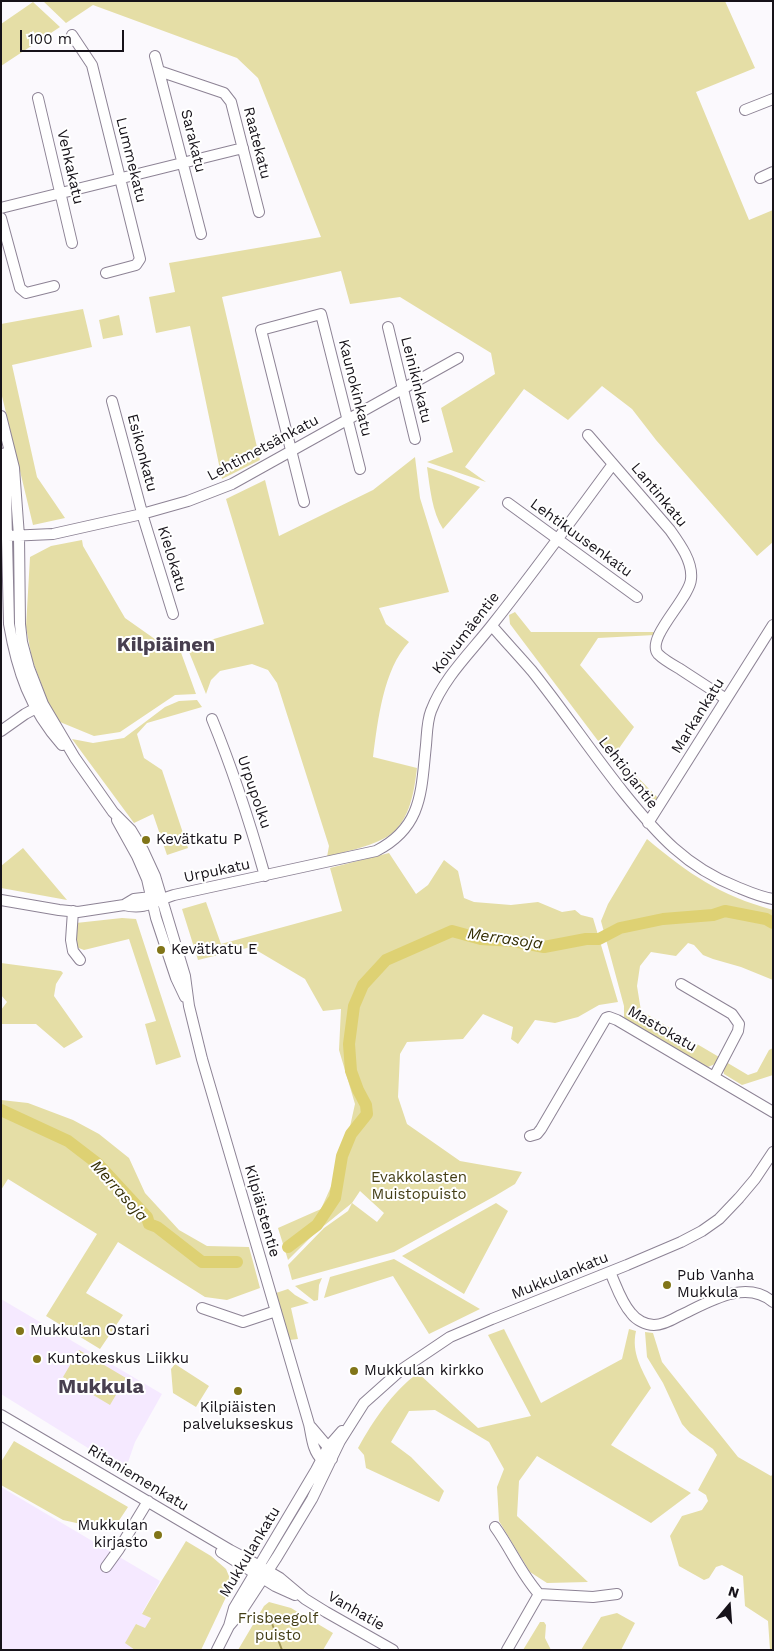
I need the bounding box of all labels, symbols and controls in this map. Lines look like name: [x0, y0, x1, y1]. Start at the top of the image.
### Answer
scale bar: [22, 20, 126, 52]
text: 100 m: [28, 30, 72, 48]
street label: Raatekatu: [239, 105, 275, 181]
street label: Sarakatu: [176, 108, 210, 174]
street label: Lummekatu: [112, 115, 150, 205]
street label: Vehkakatu: [53, 128, 87, 206]
street label: Leinikinkatu: [397, 335, 435, 425]
street label: Kaunokinkatu: [334, 338, 376, 438]
street label: Lehtimetsänkatu: [204, 411, 322, 485]
street label: Esikonkatu: [123, 412, 161, 494]
street label: Lantinkatu: [627, 459, 691, 531]
street label: Lehtikuusenkatu: [526, 495, 636, 581]
street label: Kielokatu: [153, 524, 191, 594]
street label: Koivumäentie: [428, 589, 504, 677]
district label: Kilpiäinen: [117, 633, 215, 657]
street label: Markankatu: [668, 675, 728, 757]
street label: Lehtiojantie: [594, 733, 662, 813]
street label: Urpupolku: [233, 753, 275, 831]
place label: Kevätkatu P: [156, 831, 242, 849]
marker: Kevätkatu P: [140, 834, 152, 846]
street label: Urpukatu: [182, 855, 252, 887]
water label: Merrasoja: [466, 924, 544, 954]
place label: Kevätkatu E: [171, 941, 258, 959]
marker: Kevätkatu E: [155, 944, 167, 956]
street label: Mastokatu: [624, 1002, 700, 1056]
water label: Merrasoja: [86, 1156, 152, 1226]
street label: Kilpiäistentie: [240, 1163, 284, 1259]
park label: Evakkolasten Muistopuisto: [371, 1169, 467, 1204]
street label: Mukkulankatu: [509, 1248, 611, 1304]
place label: Pub Vanha Mukkula: [677, 1267, 754, 1302]
marker: Pub Vanha Mukkula: [661, 1279, 673, 1291]
place label: Mukkulan Ostari: [30, 1322, 150, 1340]
marker: Mukkulan Ostari: [14, 1325, 26, 1337]
place label: Kuntokeskus Liikku: [47, 1350, 189, 1368]
marker: Kuntokeskus Liikku: [31, 1353, 43, 1365]
place label: Mukkulan kirkko: [364, 1362, 484, 1380]
marker: Mukkulan kirkko: [348, 1365, 360, 1377]
district label: Mukkula: [58, 1375, 144, 1399]
marker: Kilpiäisten palvelukseskus: [232, 1385, 244, 1397]
place label: Kilpiäisten palvelukseskus: [183, 1399, 293, 1434]
street label: Ritaniemenkatu: [84, 1441, 192, 1515]
street label: Mukkulankatu: [216, 1503, 284, 1601]
place label: Mukkulan kirjasto: [77, 1517, 148, 1552]
marker: Mukkulan kirjasto: [152, 1529, 164, 1541]
north arrow: [704, 1581, 754, 1631]
text: N: [726, 1583, 741, 1601]
street label: Vanhatie: [324, 1587, 388, 1635]
park label: Frisbeegolf puisto: [238, 1610, 318, 1645]

